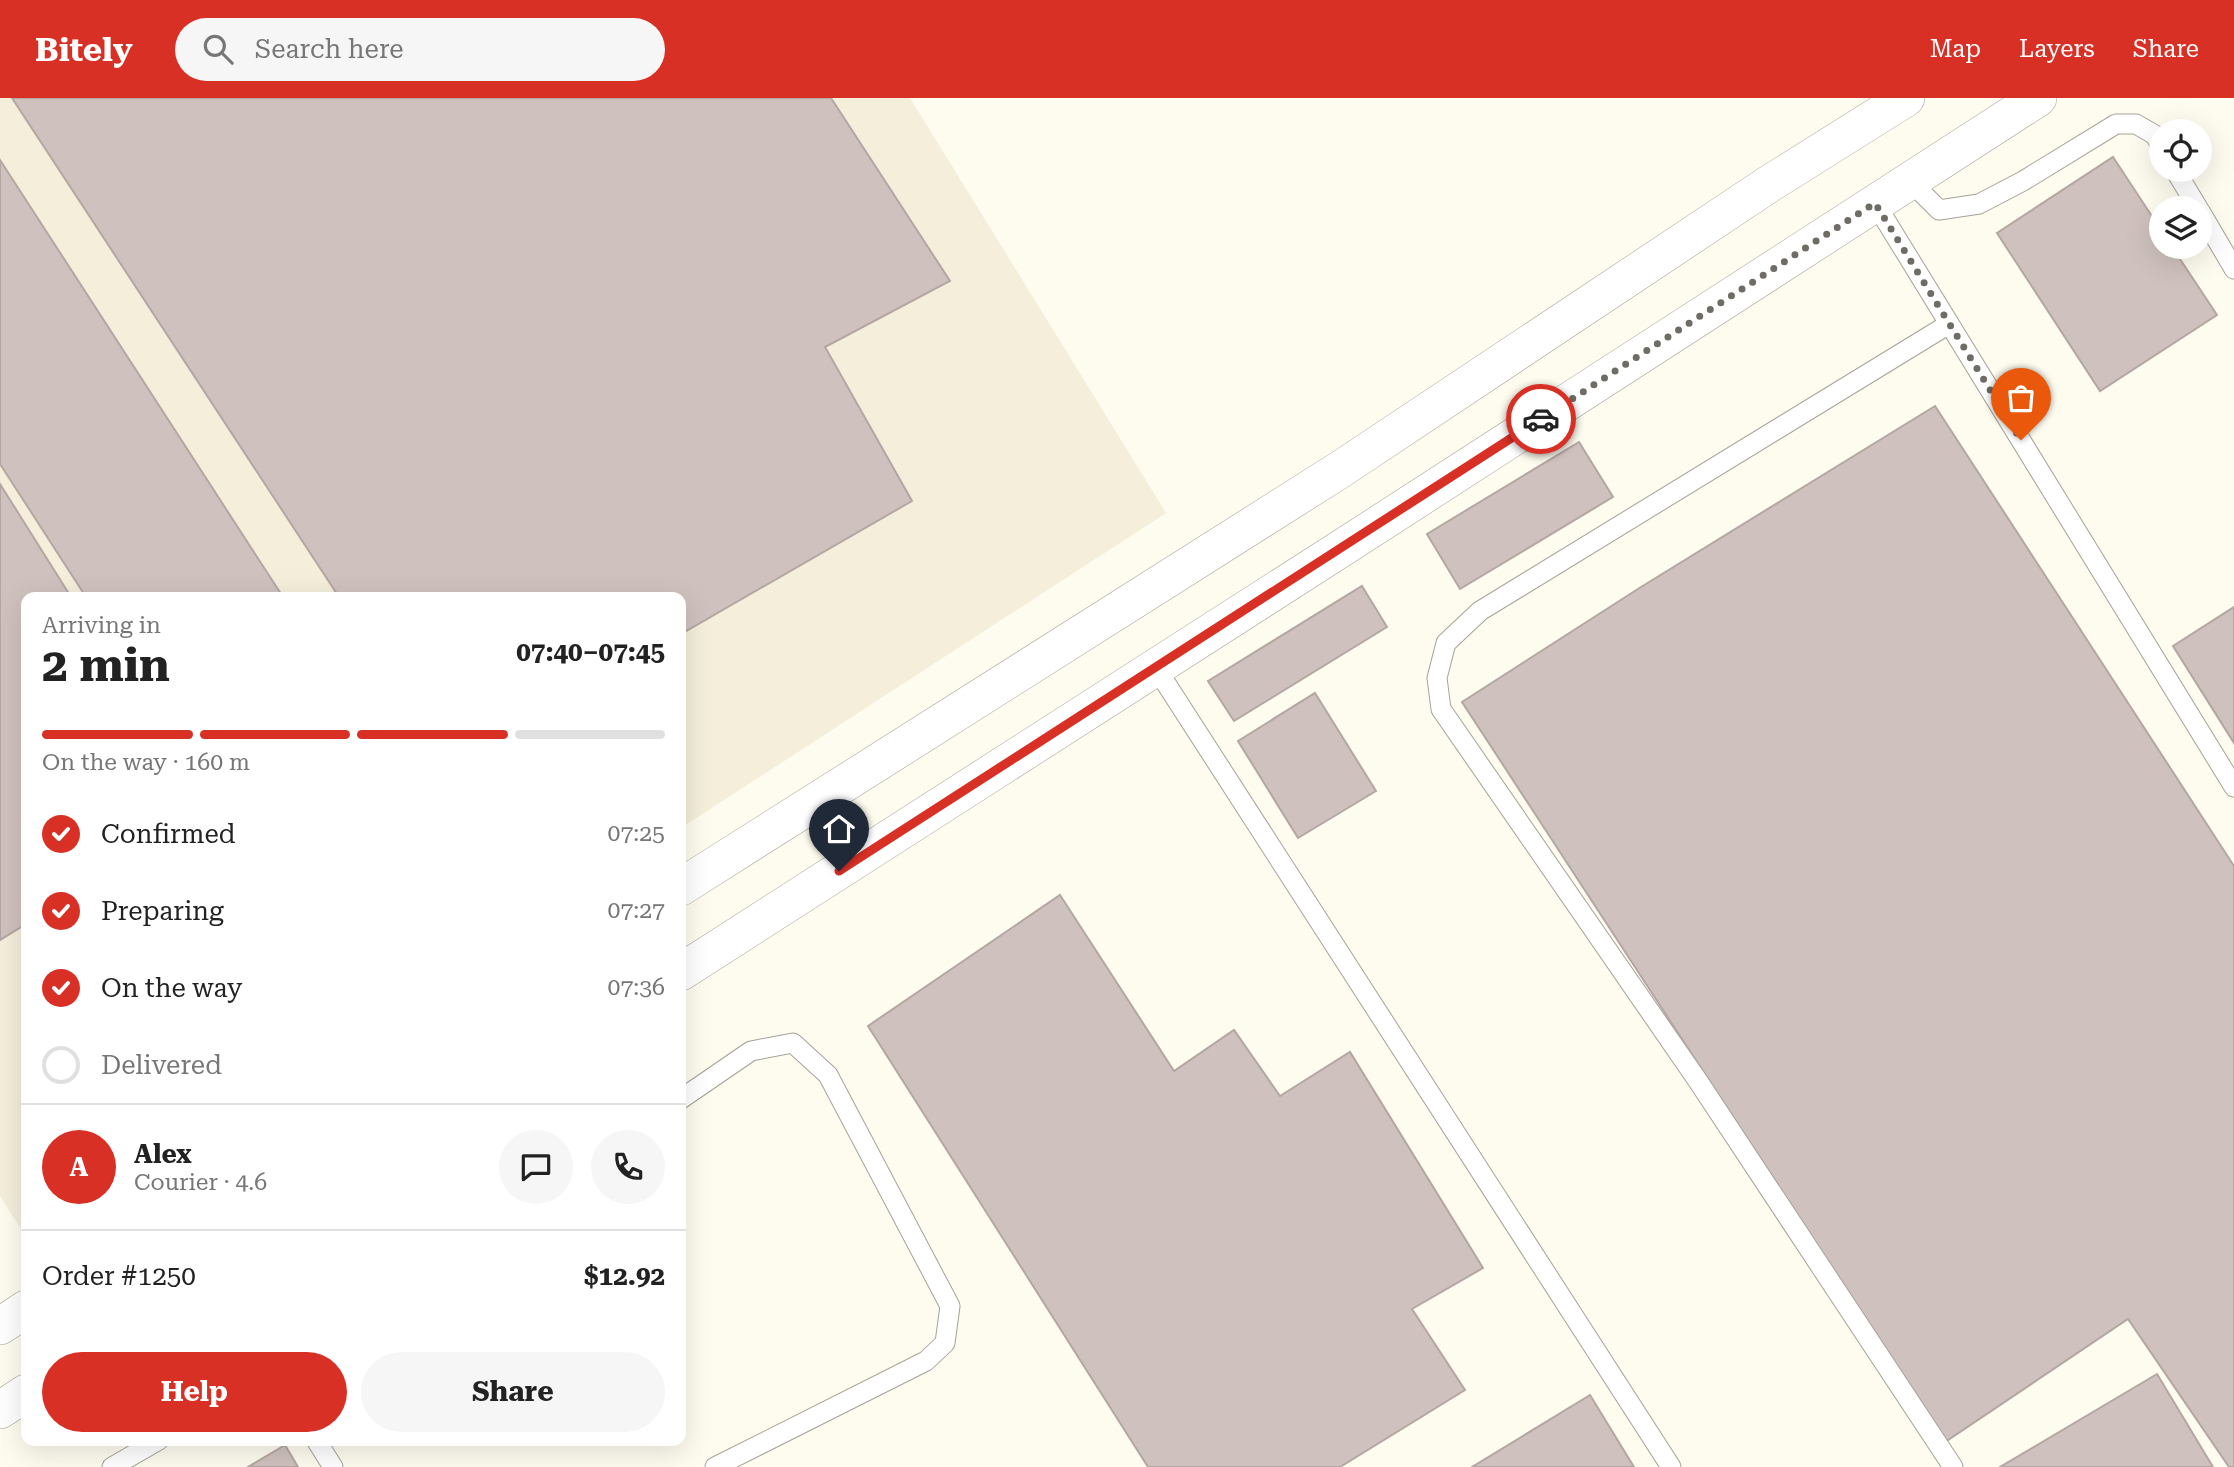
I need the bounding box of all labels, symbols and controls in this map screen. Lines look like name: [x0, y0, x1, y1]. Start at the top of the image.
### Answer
search box: [175, 18, 665, 81]
text: Bitely: [35, 30, 133, 69]
icon: search: [199, 30, 237, 68]
text: Search here: [255, 34, 404, 64]
text: Map: [1930, 35, 1981, 63]
text: Layers: [2019, 35, 2095, 63]
text: Share: [2133, 35, 2199, 63]
map controls: [2149, 119, 2212, 259]
button: locate: [2149, 119, 2212, 182]
button: layers: [2149, 196, 2212, 259]
pin: [1991, 368, 2051, 440]
icon: bag: [2002, 379, 2040, 417]
courier: [1506, 384, 1576, 454]
icon: car: [1522, 400, 1560, 438]
text: Arriving in: [42, 612, 161, 639]
text: 07:40–07:45: [516, 637, 665, 667]
text: 2 min: [42, 638, 170, 692]
text: On the way · 160 m: [42, 749, 250, 776]
pin: [809, 799, 869, 871]
icon: home: [820, 810, 858, 848]
icon: check: [42, 815, 80, 853]
text: Confirmed: [101, 819, 236, 849]
text: 07:25: [608, 820, 665, 847]
icon: check: [42, 892, 80, 930]
text: Preparing: [101, 896, 224, 926]
text: 07:27: [608, 897, 665, 924]
icon: check: [42, 969, 80, 1007]
text: On the way: [101, 973, 242, 1003]
text: 07:36: [608, 974, 665, 1001]
text: Delivered: [101, 1050, 222, 1080]
button: chat: [499, 1130, 573, 1204]
button: phone: [591, 1130, 665, 1204]
text: Alex: [134, 1139, 192, 1169]
text: A: [70, 1152, 88, 1182]
text: Courier · 4.6: [134, 1169, 267, 1196]
text: Order #1250: [42, 1261, 196, 1291]
text: $12.92: [584, 1261, 665, 1291]
button: Help: [42, 1352, 347, 1432]
button: Share: [361, 1352, 665, 1432]

